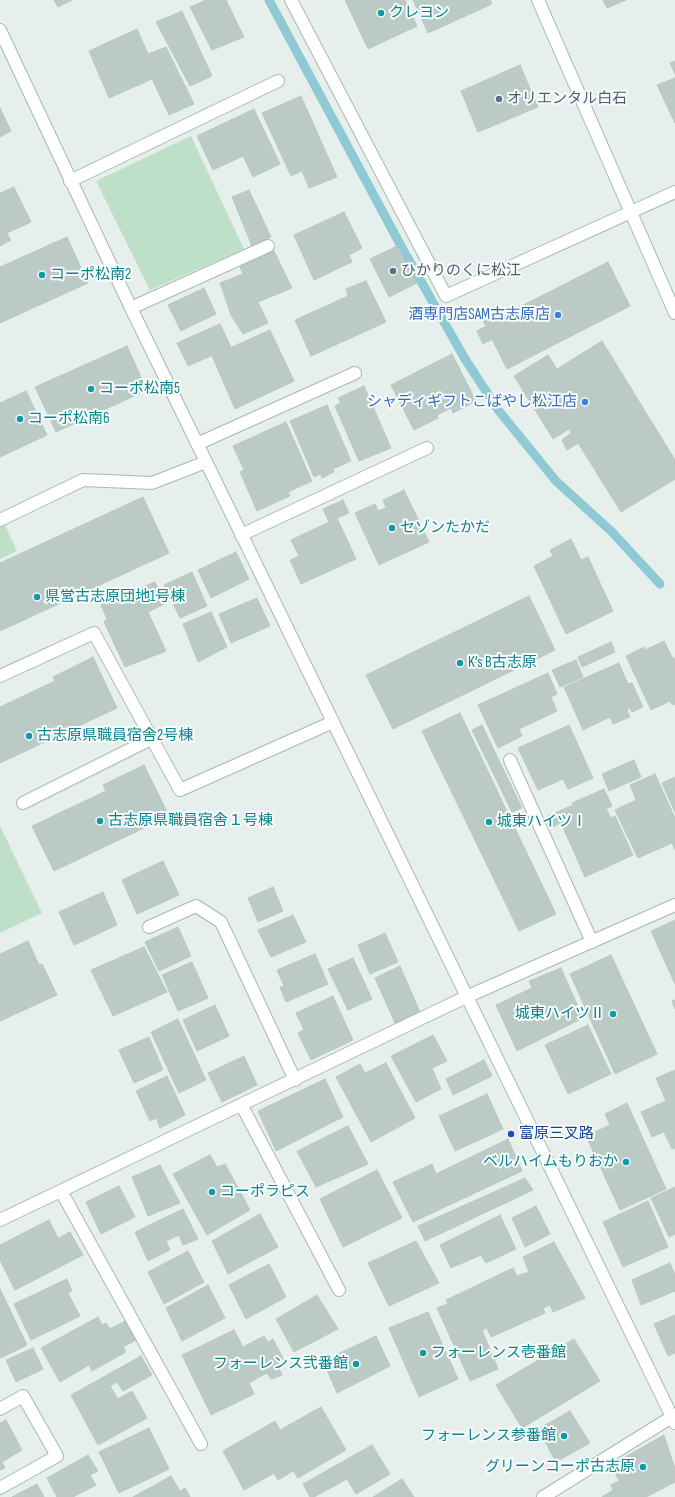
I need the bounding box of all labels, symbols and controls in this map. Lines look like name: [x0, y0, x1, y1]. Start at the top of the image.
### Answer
place label: クレヨン: [389, 4, 449, 22]
marker: クレヨン: [376, 8, 386, 18]
place label: オリエンタル白石: [507, 90, 627, 108]
marker: オリエンタル白石: [494, 94, 504, 104]
place label: ひかりのくに松江: [401, 262, 521, 280]
place label: コーポ松南2: [50, 266, 131, 284]
marker: ひかりのくに松江: [388, 266, 398, 276]
marker: コーポ松南2: [37, 270, 47, 280]
place label: 酒専門店SAM古志原店: [408, 306, 550, 324]
marker: 酒専門店SAM古志原店: [553, 310, 563, 320]
place label: コーポ松南5: [99, 380, 180, 398]
marker: コーポ松南5: [86, 384, 96, 394]
place label: シャディギフトこばやし松江店: [367, 393, 577, 411]
marker: シャディギフトこばやし松江店: [580, 397, 590, 407]
place label: コーポ松南6: [28, 410, 110, 428]
marker: コーポ松南6: [15, 414, 25, 424]
place label: セゾンたかだ: [400, 519, 490, 537]
marker: セゾンたかだ: [387, 523, 397, 533]
place label: 県営古志原団地1号棟: [45, 588, 185, 606]
marker: 県営古志原団地1号棟: [32, 592, 42, 602]
place label: K‘s B古志原: [468, 654, 537, 672]
marker: K‘s B古志原: [455, 658, 465, 668]
place label: 古志原県職員宿舎2号棟: [37, 727, 193, 745]
marker: 古志原県職員宿舎2号棟: [24, 731, 34, 741]
place label: 古志原県職員宿舎１号棟: [108, 812, 273, 830]
place label: 城東ハイツⅠ: [497, 813, 587, 831]
marker: 古志原県職員宿舎１号棟: [95, 816, 105, 826]
marker: 城東ハイツⅠ: [484, 817, 494, 827]
place label: 城東ハイツⅡ: [515, 1005, 605, 1023]
marker: 城東ハイツⅡ: [608, 1009, 618, 1019]
place label: 富原三叉路: [519, 1125, 594, 1143]
marker: 富原三叉路: [506, 1129, 516, 1139]
place label: ベルハイムもりおか: [483, 1153, 618, 1171]
marker: ベルハイムもりおか: [621, 1157, 631, 1167]
place label: コーポラピス: [220, 1183, 310, 1201]
marker: コーポラピス: [207, 1187, 217, 1197]
place label: フォーレンス壱番館: [431, 1344, 566, 1362]
marker: フォーレンス壱番館: [418, 1348, 428, 1358]
place label: フォーレンス弐番館: [213, 1355, 348, 1373]
marker: フォーレンス弐番館: [351, 1359, 361, 1369]
place label: フォーレンス参番館: [421, 1427, 556, 1445]
marker: フォーレンス参番館: [559, 1431, 569, 1441]
place label: グリーンコーポ古志原: [485, 1458, 635, 1476]
marker: グリーンコーポ古志原: [638, 1462, 648, 1472]

